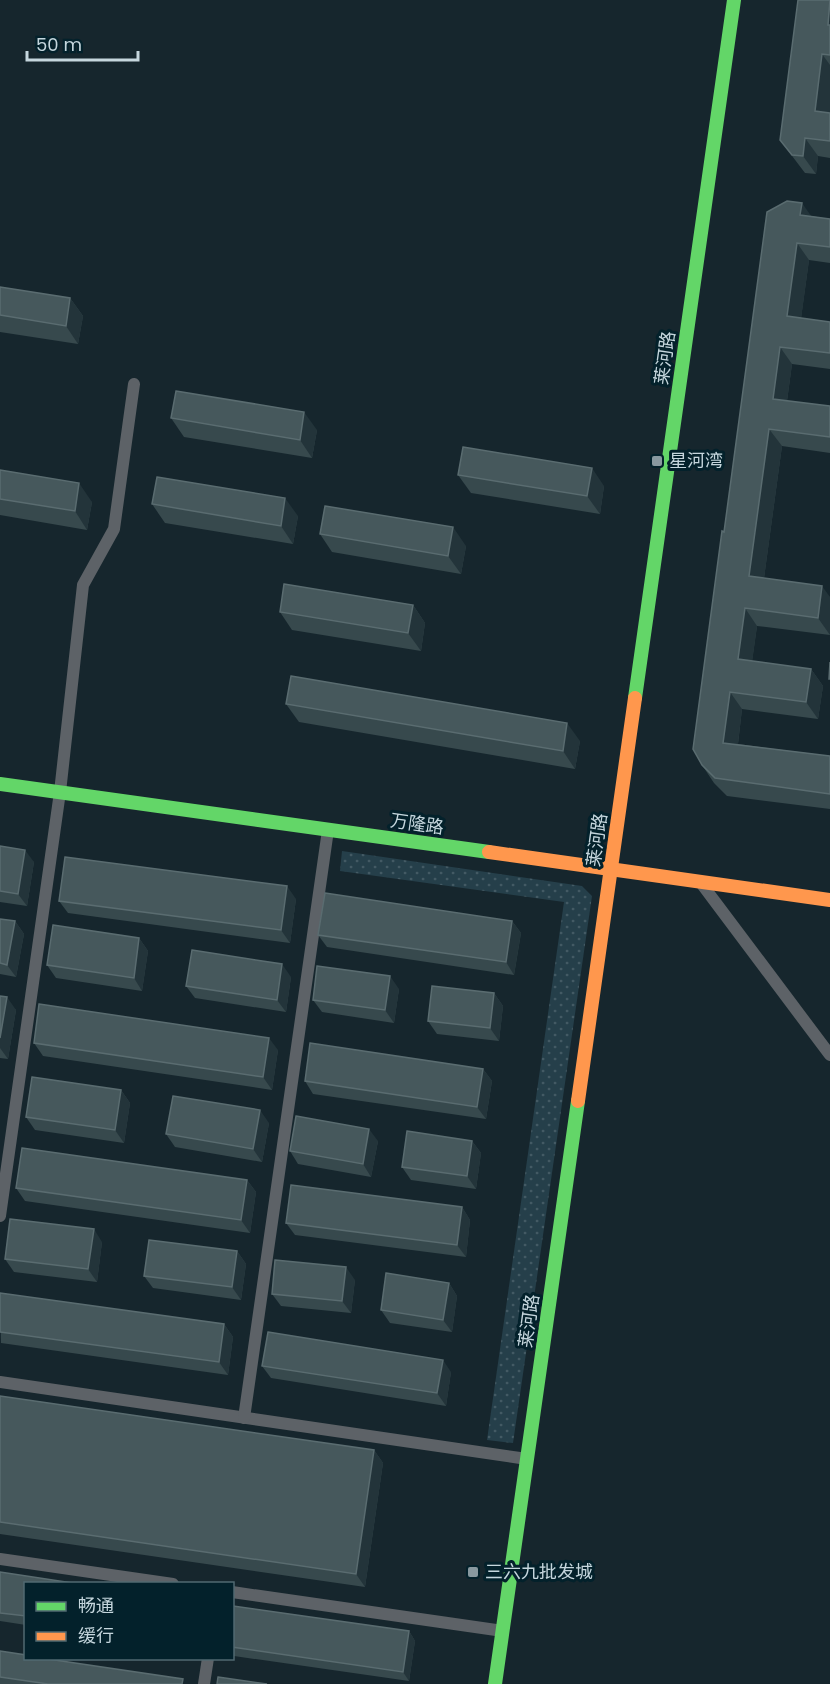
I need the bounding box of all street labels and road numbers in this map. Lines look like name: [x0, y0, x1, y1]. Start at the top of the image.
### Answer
street label: 莱河路: [648, 329, 681, 386]
street label: 万隆路: [389, 807, 446, 840]
street label: 莱河路: [580, 811, 613, 868]
street label: 莱河路: [512, 1292, 545, 1349]

